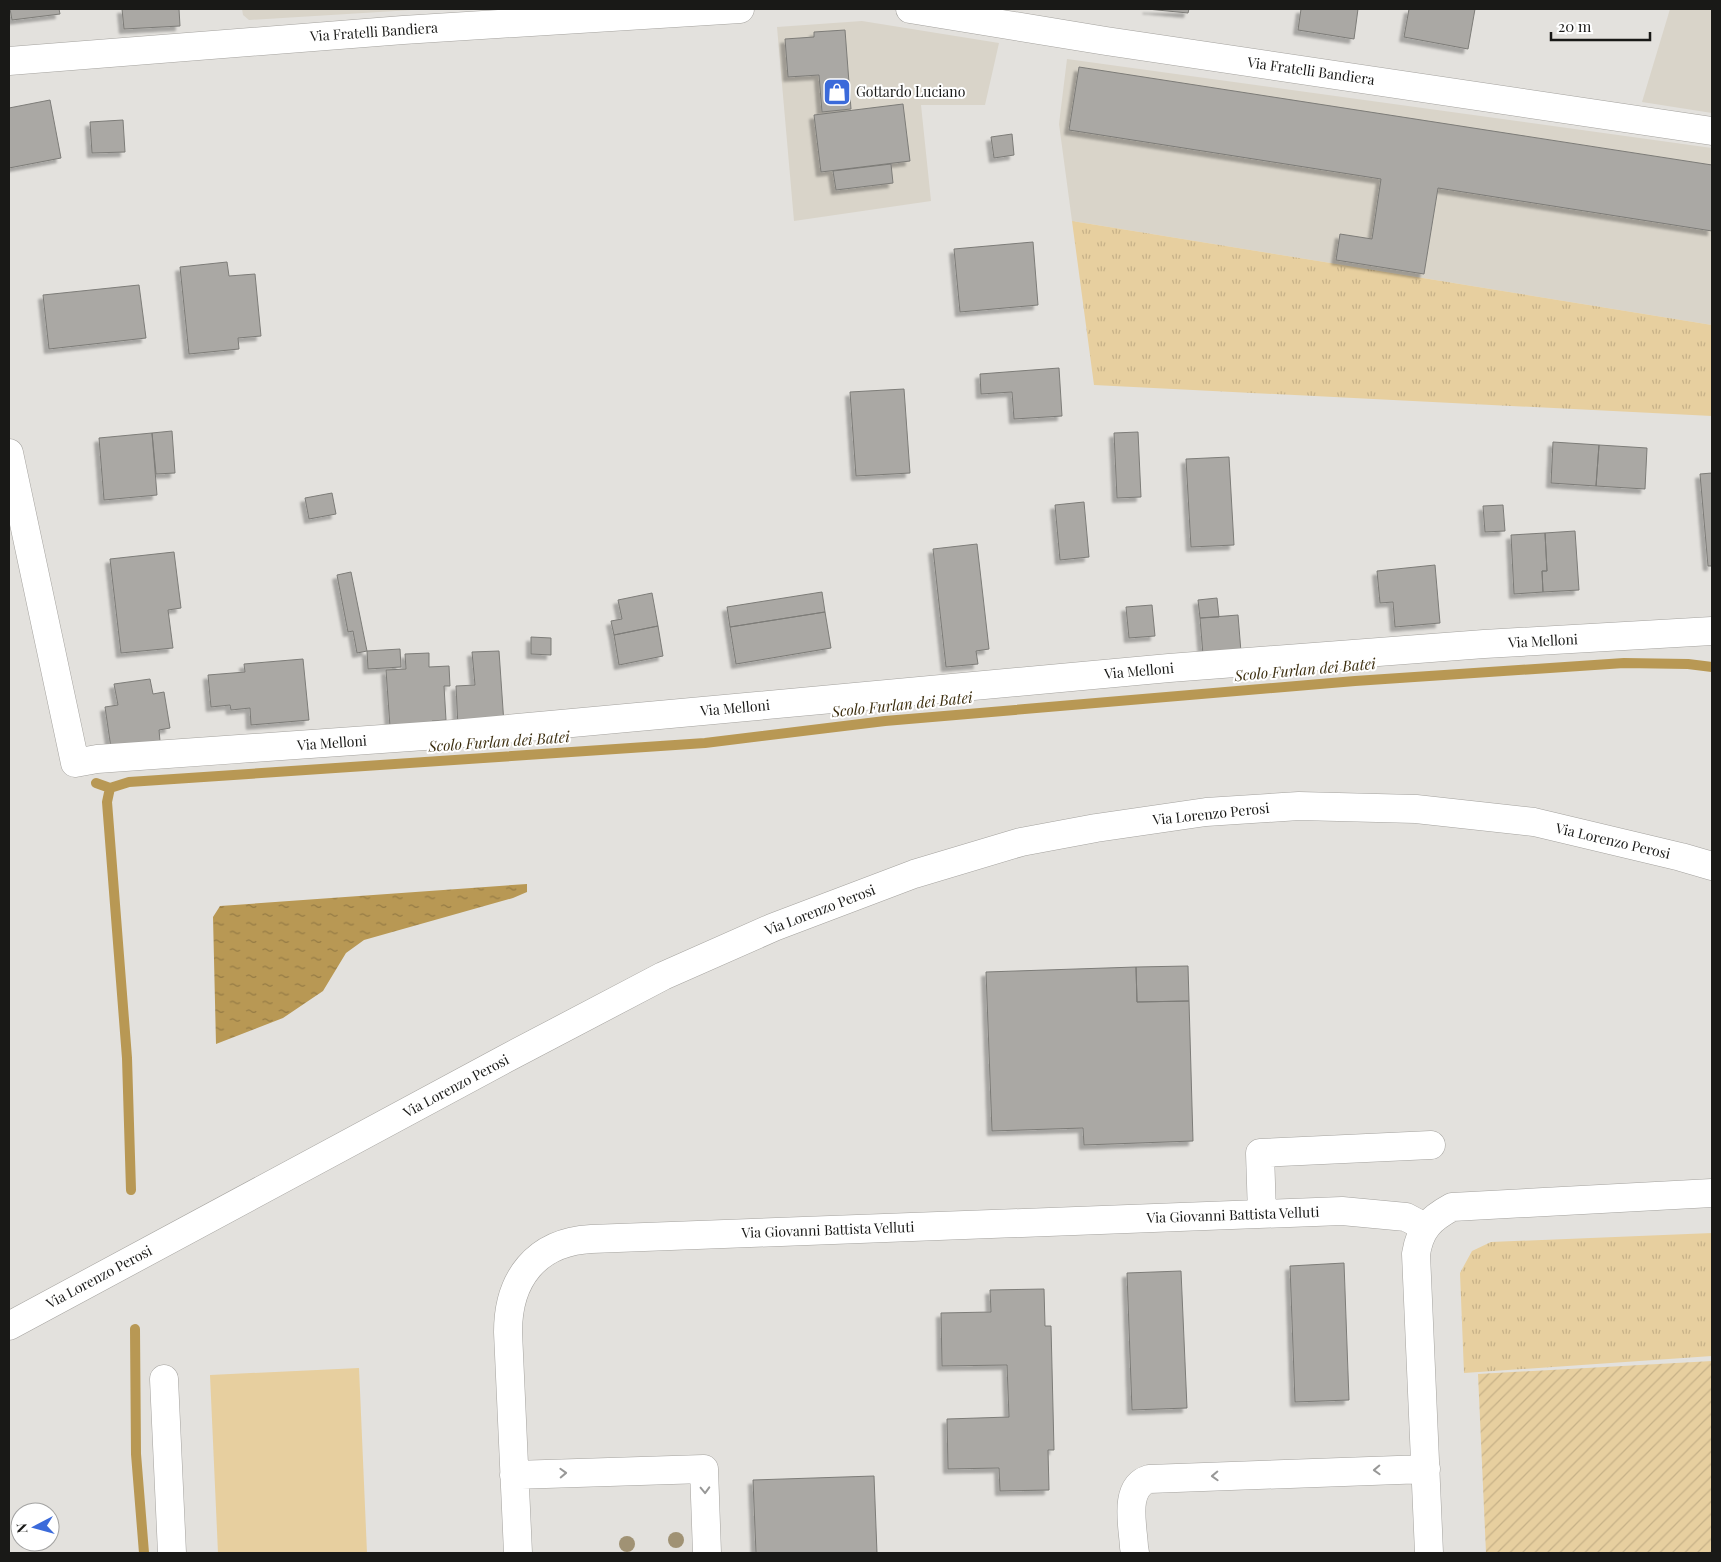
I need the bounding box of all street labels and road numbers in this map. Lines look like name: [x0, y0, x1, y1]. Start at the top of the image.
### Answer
street label: Via Fratelli Bandiera: [308, 18, 439, 46]
street label: Via Fratelli Bandiera: [1245, 52, 1376, 89]
street label: Via Melloni: [1507, 629, 1578, 652]
street label: Via Melloni: [1102, 658, 1175, 683]
street label: Via Melloni: [698, 695, 771, 720]
street label: Via Melloni: [295, 731, 367, 754]
street label: Via Lorenzo Perosi: [1151, 798, 1270, 829]
street label: Via Lorenzo Perosi: [1553, 818, 1672, 863]
street label: Via Lorenzo Perosi: [761, 880, 878, 940]
street label: Via Lorenzo Perosi: [399, 1050, 512, 1122]
street label: Via Giovanni Battista Velluti: [1145, 1202, 1320, 1227]
street label: Via Giovanni Battista Velluti: [740, 1217, 915, 1242]
street label: Via Lorenzo Perosi: [42, 1241, 155, 1313]

